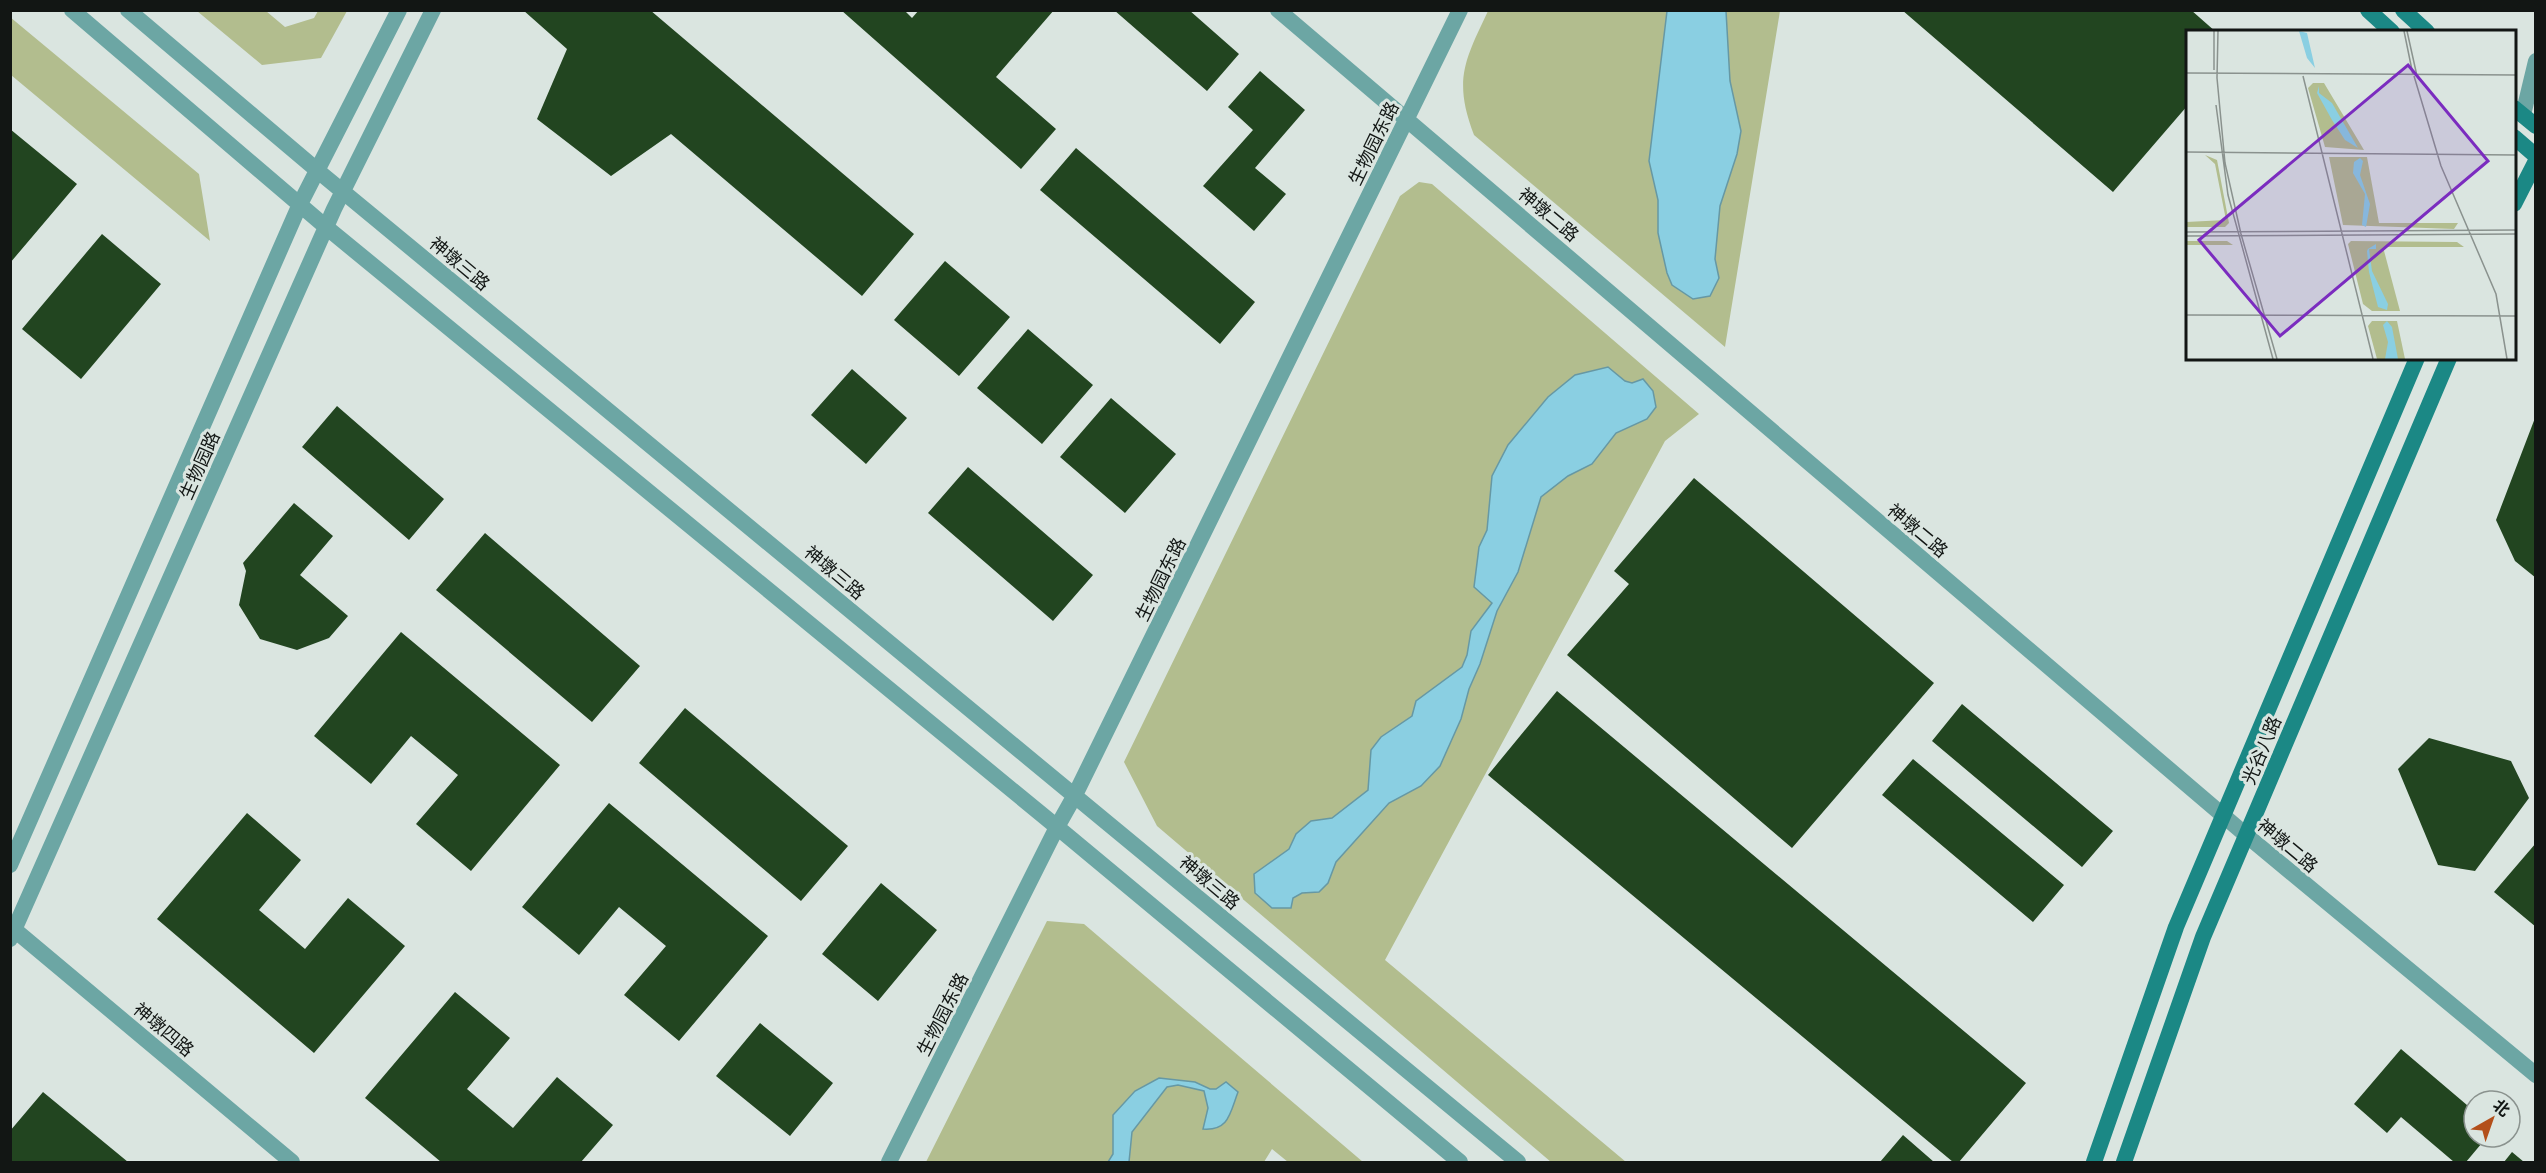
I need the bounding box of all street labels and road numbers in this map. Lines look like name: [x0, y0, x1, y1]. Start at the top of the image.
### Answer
street label: 生物园东路: [1342, 97, 1404, 189]
street label: 神墩二路: [1514, 182, 1584, 246]
street label: 神墩三路: [425, 231, 495, 295]
street label: 生物园路: [173, 427, 225, 503]
street label: 神墩二路: [1883, 498, 1953, 562]
street label: 生物园东路: [1129, 533, 1191, 625]
street label: 神墩三路: [800, 540, 870, 604]
street label: 光谷八路: [2236, 712, 2286, 788]
street label: 神墩二路: [2253, 813, 2323, 877]
street label: 神墩三路: [1175, 850, 1245, 914]
street label: 生物园东路: [911, 968, 973, 1060]
street label: 神墩四路: [129, 997, 199, 1061]

